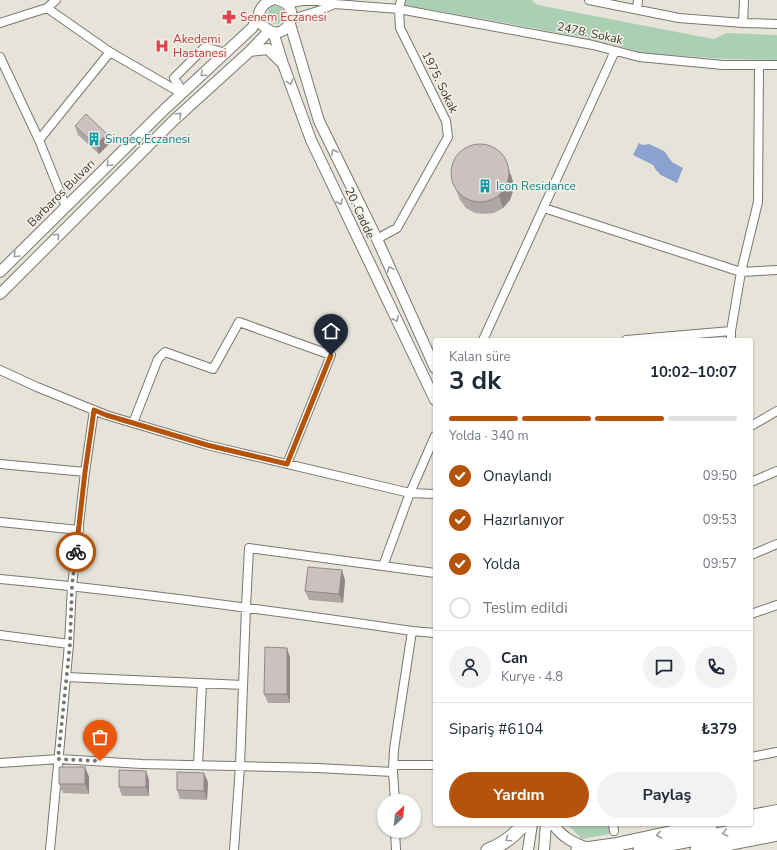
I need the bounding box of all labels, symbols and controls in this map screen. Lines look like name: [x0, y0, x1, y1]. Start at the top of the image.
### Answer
pharmacy icon: Senem Eczanesi: [221, 9, 237, 25]
place label: Senem Eczanesi: [240, 9, 326, 25]
street label: 2478. Sokak: [556, 18, 625, 48]
place label: Akedemi Hastanesi: [173, 31, 227, 61]
hospital icon: Akedemi Hastanesi: [154, 38, 170, 54]
street label: 1975. Sokak: [418, 48, 462, 116]
one-way arrow: [200, 69, 207, 76]
one-way arrow: [285, 79, 293, 86]
one-way arrow: [174, 112, 182, 120]
building icon: Singeç Eczanesi: [86, 131, 102, 147]
place label: Singeç Eczanesi: [105, 131, 190, 147]
one-way arrow: [331, 148, 339, 156]
street label: Barbaros Bulvarı: [24, 156, 98, 230]
one-way arrow: [106, 159, 114, 167]
building icon: Icon Residance: [477, 178, 493, 194]
place label: Icon Residance: [496, 178, 576, 194]
street label: 20. Cadde: [341, 185, 379, 241]
one-way arrow: [335, 197, 343, 205]
one-way arrow: [52, 234, 60, 241]
one-way arrow: [13, 250, 21, 258]
one-way arrow: [387, 266, 395, 274]
pin: [314, 314, 348, 355]
one-way arrow: [391, 315, 399, 322]
icon: home: [320, 320, 342, 342]
text: Kalan süre: [449, 348, 511, 366]
text: 10:02–10:07: [650, 362, 737, 382]
text: 3 dk: [449, 363, 501, 398]
text: Yolda · 340 m: [449, 427, 529, 445]
icon: check: [449, 465, 471, 487]
text: Onaylandı: [483, 466, 552, 486]
text: 09:50: [703, 467, 737, 485]
icon: check: [449, 509, 471, 531]
text: Hazırlanıyor: [483, 510, 564, 530]
text: 09:53: [703, 511, 737, 529]
courier: [56, 532, 96, 572]
icon: bike: [65, 541, 87, 563]
icon: check: [449, 553, 471, 575]
text: Yolda: [483, 554, 520, 574]
text: 09:57: [703, 555, 737, 573]
text: Teslim edildi: [483, 598, 568, 618]
button: person: [449, 646, 491, 688]
button: chat: [643, 646, 685, 688]
button: phone: [695, 646, 737, 688]
text: Can: [501, 648, 528, 668]
text: Kurye · 4.8: [501, 668, 563, 686]
text: Sipariş #6104: [449, 719, 543, 739]
text: ₺379: [701, 719, 737, 739]
pin: [83, 720, 117, 761]
icon: bag: [89, 726, 111, 748]
button: Yardım: [449, 772, 589, 818]
button: Paylaş: [597, 772, 737, 818]
north arrow: [377, 794, 421, 838]
map controls: [377, 794, 421, 838]
one-way arrow: [722, 828, 728, 836]
one-way arrow: [656, 831, 662, 839]
one-way arrow: [505, 834, 512, 841]

